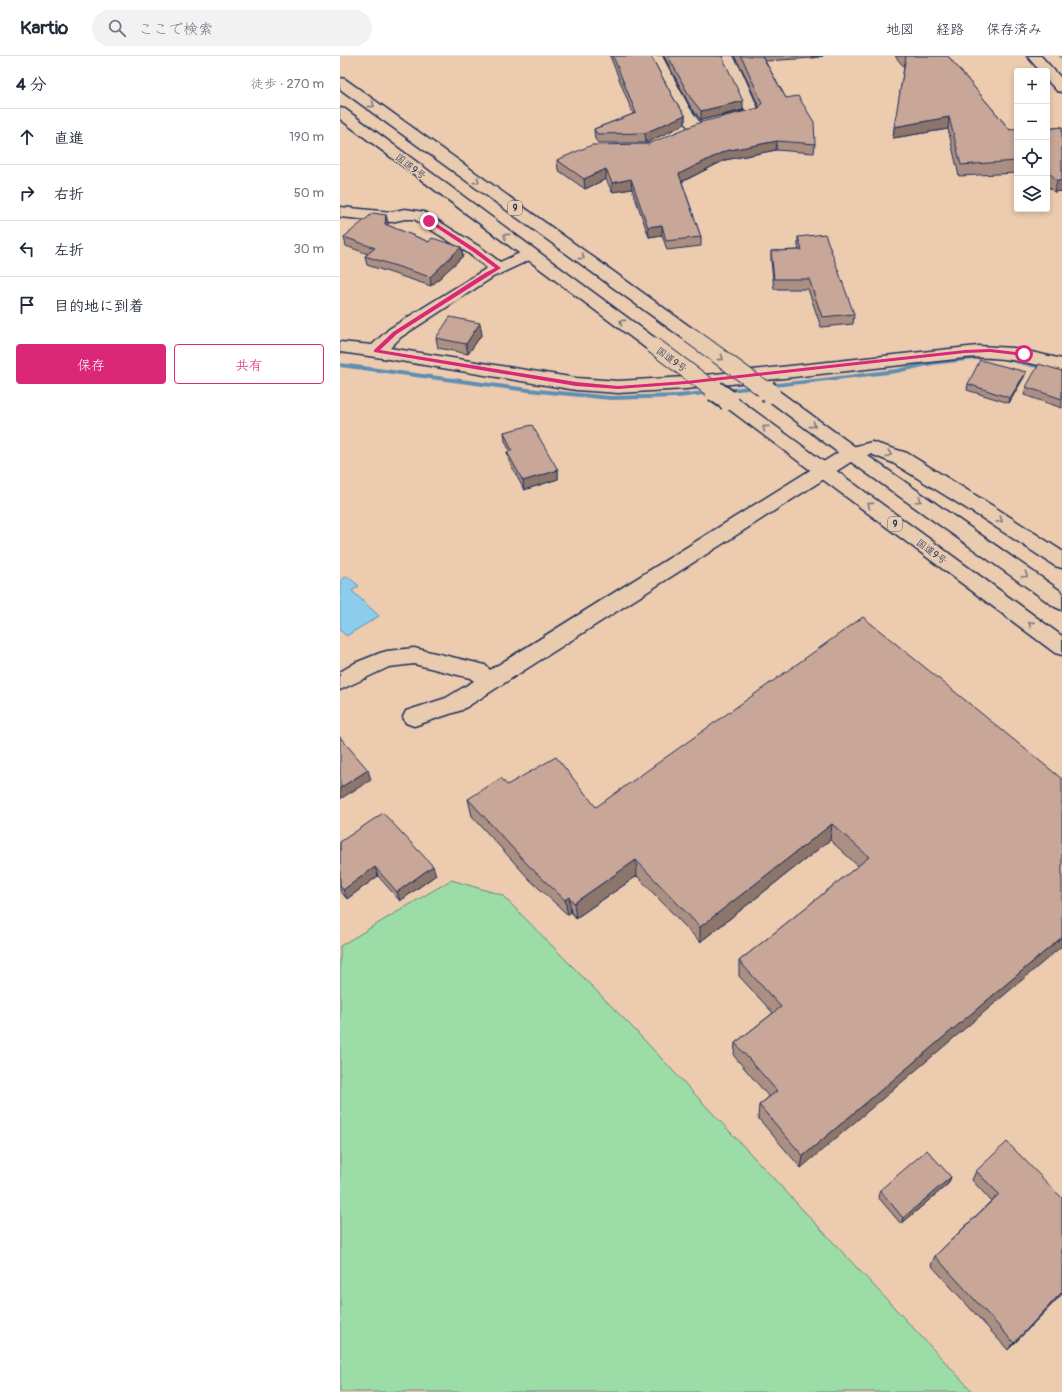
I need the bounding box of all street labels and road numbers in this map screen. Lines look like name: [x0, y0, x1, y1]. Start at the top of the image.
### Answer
street label: 国道9号: [393, 151, 428, 182]
road number: 9: [508, 201, 522, 215]
street label: 国道9号: [654, 345, 689, 375]
road number: 9: [888, 517, 902, 531]
street label: 国道9号: [914, 537, 949, 567]

